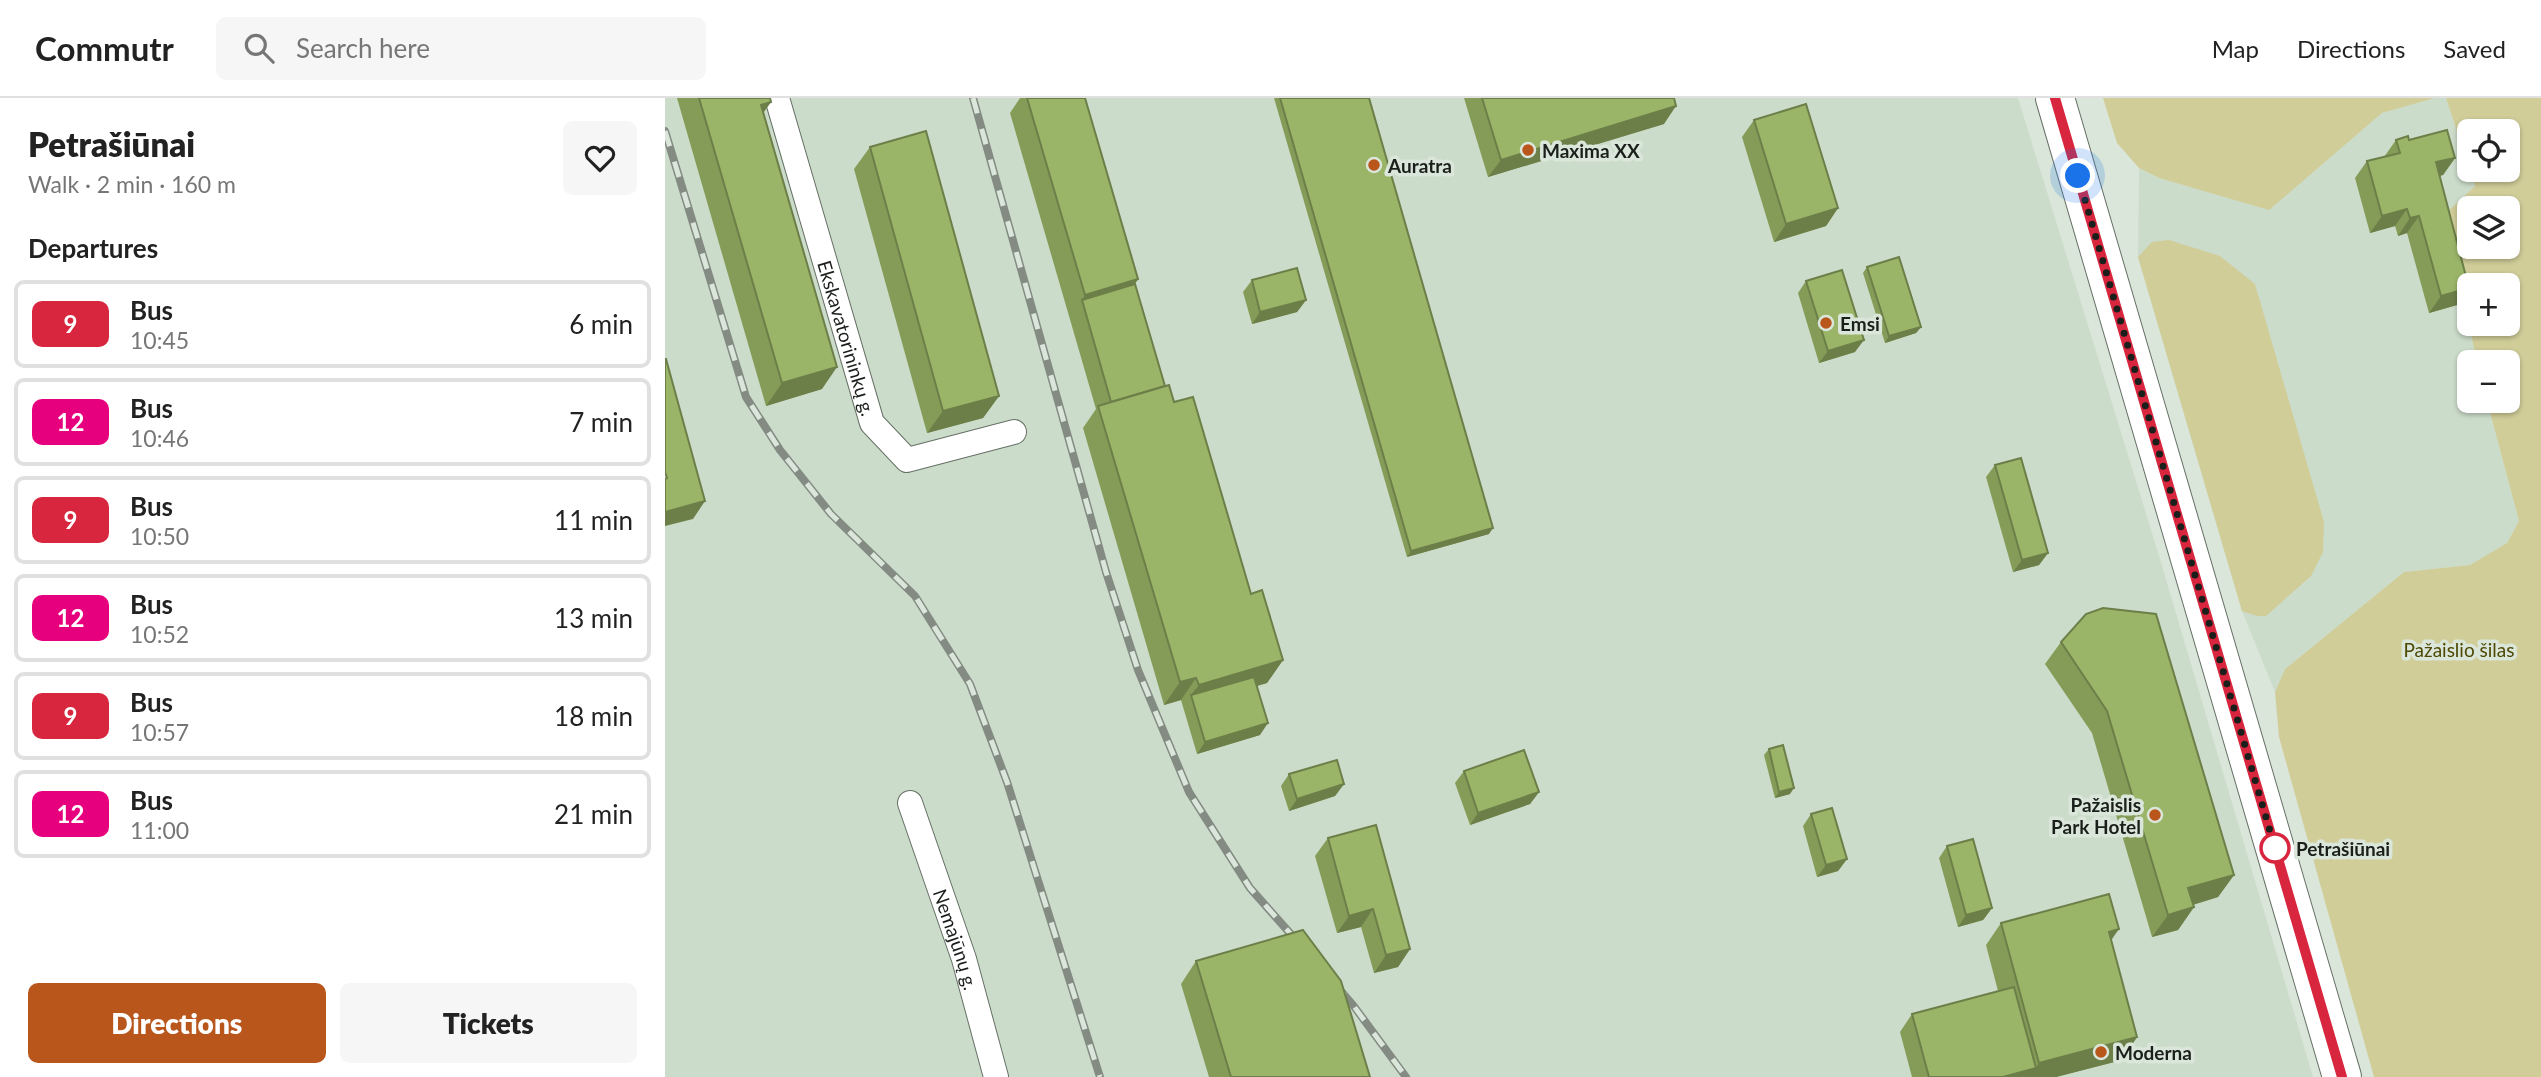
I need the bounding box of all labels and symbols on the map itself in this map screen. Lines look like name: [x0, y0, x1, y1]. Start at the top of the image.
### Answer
place label: Maxima XX: [1542, 139, 1640, 162]
marker: Maxima XX: [1520, 142, 1536, 158]
place label: Auratra: [1387, 154, 1452, 177]
marker: Auratra: [1366, 157, 1382, 173]
your location: [2060, 158, 2095, 193]
street label: Ekskavatorininkų g.: [814, 257, 881, 418]
place label: Emsi: [1840, 312, 1880, 335]
marker: Emsi: [1818, 315, 1834, 331]
park label: Pažaislio šilas: [2404, 638, 2515, 661]
place label: Pažaislis Park Hotel: [2051, 793, 2141, 838]
marker: Pažaislis Park Hotel: [2147, 807, 2163, 823]
marker: Petrašiūnai: [2260, 833, 2290, 863]
place label: Petrašiūnai: [2296, 837, 2390, 860]
street label: Nemajūnų g.: [929, 886, 983, 992]
place label: Moderna: [2115, 1041, 2192, 1064]
marker: Moderna: [2093, 1044, 2109, 1060]

